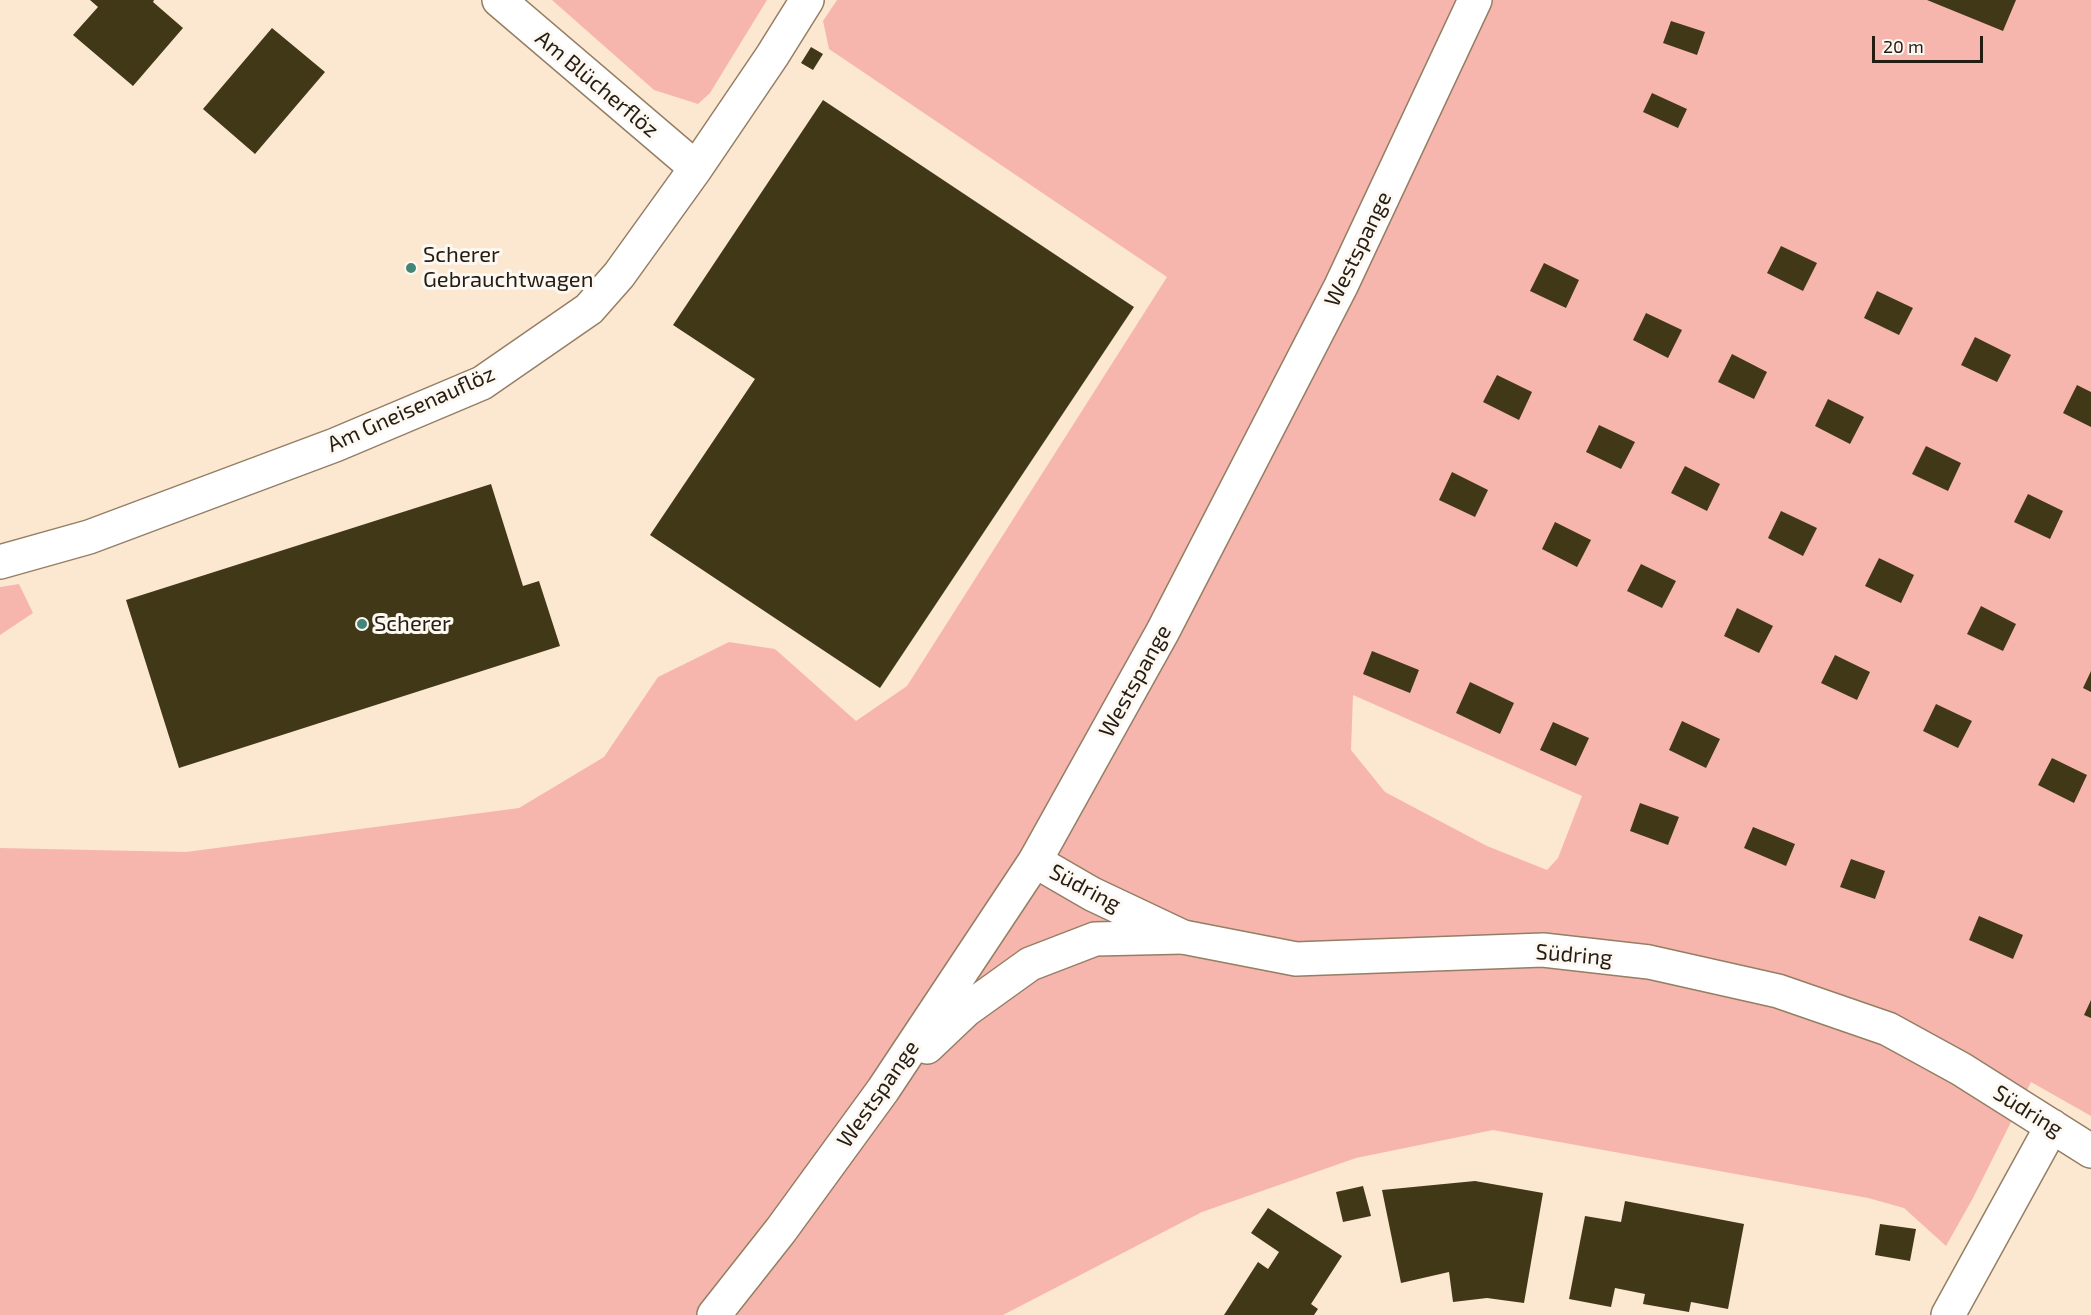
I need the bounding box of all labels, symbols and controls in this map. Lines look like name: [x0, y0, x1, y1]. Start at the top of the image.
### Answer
scale bar: [1875, 24, 1986, 62]
street label: Am Blücherflöz: [530, 25, 664, 143]
text: 20 m: [1883, 35, 1924, 57]
street label: Westspange: [1319, 187, 1397, 311]
place label: Scherer Gebrauchtwagen: [423, 242, 593, 294]
marker: Scherer Gebrauchtwagen: [404, 261, 418, 275]
street label: Am Gneisenauflöz: [323, 360, 499, 458]
place label: Scherer: [374, 611, 451, 637]
marker: Scherer: [355, 617, 369, 631]
street label: Westspange: [1093, 620, 1177, 742]
street label: Südring: [1045, 858, 1125, 918]
street label: Südring: [1535, 939, 1613, 971]
street label: Westspange: [831, 1035, 925, 1153]
street label: Südring: [1988, 1079, 2068, 1143]

